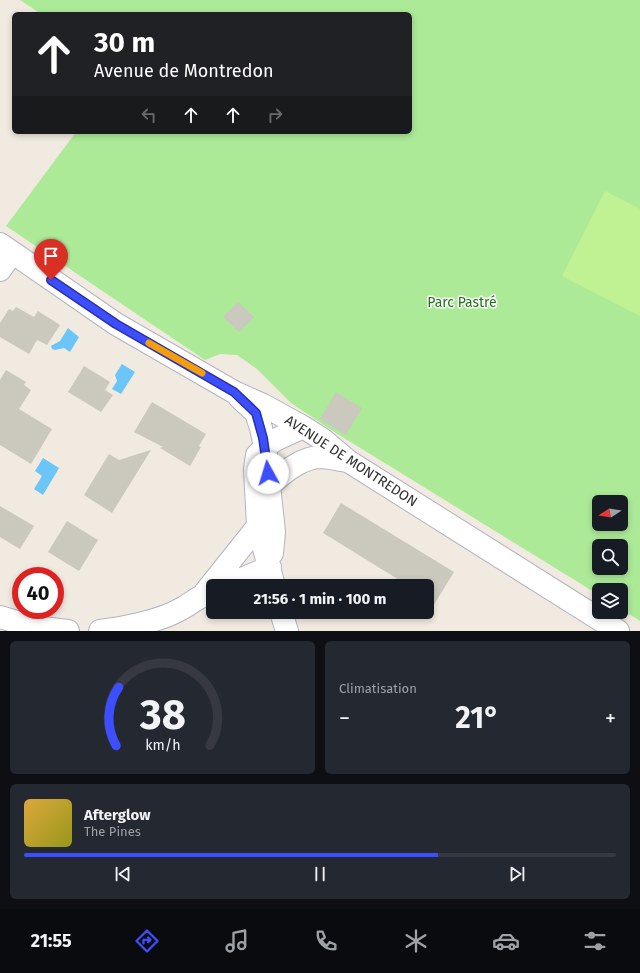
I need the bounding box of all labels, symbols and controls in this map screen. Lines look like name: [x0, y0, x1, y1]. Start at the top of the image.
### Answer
text: 30 m: [94, 26, 155, 59]
icon: ahead: [28, 28, 80, 80]
text: Avenue de Montredon: [94, 60, 273, 82]
icon: left: [138, 104, 160, 126]
icon: ahead: [180, 104, 202, 126]
icon: ahead: [222, 104, 244, 126]
icon: right: [264, 104, 286, 126]
pin: [34, 239, 68, 280]
icon: arrive: [40, 245, 62, 267]
park label: Parc Pastré: [427, 294, 497, 311]
street label: AVENUE DE MONTREDON: [281, 412, 421, 510]
position arrow: [247, 452, 289, 494]
north arrow: [592, 495, 628, 531]
map controls: [592, 495, 628, 619]
button: search: [592, 539, 628, 575]
speed limit sign: 40: [12, 567, 64, 619]
button: layers: [592, 583, 628, 619]
text: 21:56 · 1 min · 100 m: [254, 590, 386, 608]
text: Climatisation: [339, 681, 417, 696]
text: 38: [139, 689, 185, 739]
text: 21°: [455, 700, 500, 736]
text: −: [339, 705, 350, 732]
text: +: [605, 705, 616, 732]
text: km/h: [145, 736, 180, 753]
text: Afterglow: [84, 806, 150, 824]
text: The Pines: [84, 824, 141, 839]
icon: previous: [112, 863, 134, 885]
icon: pause: [309, 863, 331, 885]
icon: next: [506, 863, 528, 885]
icon: directions: [133, 927, 161, 955]
icon: music: [223, 927, 251, 955]
icon: phone: [312, 927, 340, 955]
icon: climate: [402, 927, 430, 955]
icon: car: [492, 927, 520, 955]
icon: filters: [581, 927, 609, 955]
text: 21:55: [31, 930, 72, 952]

